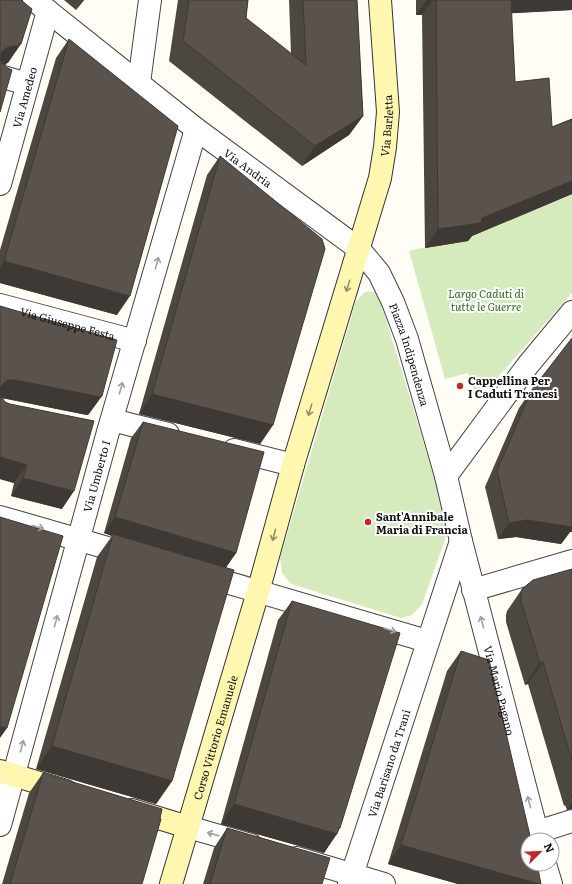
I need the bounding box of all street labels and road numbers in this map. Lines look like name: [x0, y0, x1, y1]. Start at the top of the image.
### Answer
street label: Via Amedeo: [8, 65, 40, 130]
street label: Via Barletta: [376, 94, 396, 158]
street label: Via Andria: [221, 144, 276, 191]
street label: Piazza Indipendenza: [386, 300, 434, 408]
street label: Via Giuseppe Festa: [18, 303, 117, 343]
street label: Via Umberto I: [78, 438, 113, 514]
street label: Via Mario Pagano: [481, 644, 519, 737]
street label: Corso Vittorio Emanuele: [189, 673, 241, 802]
street label: Via Barisano da Trani: [363, 707, 414, 820]

